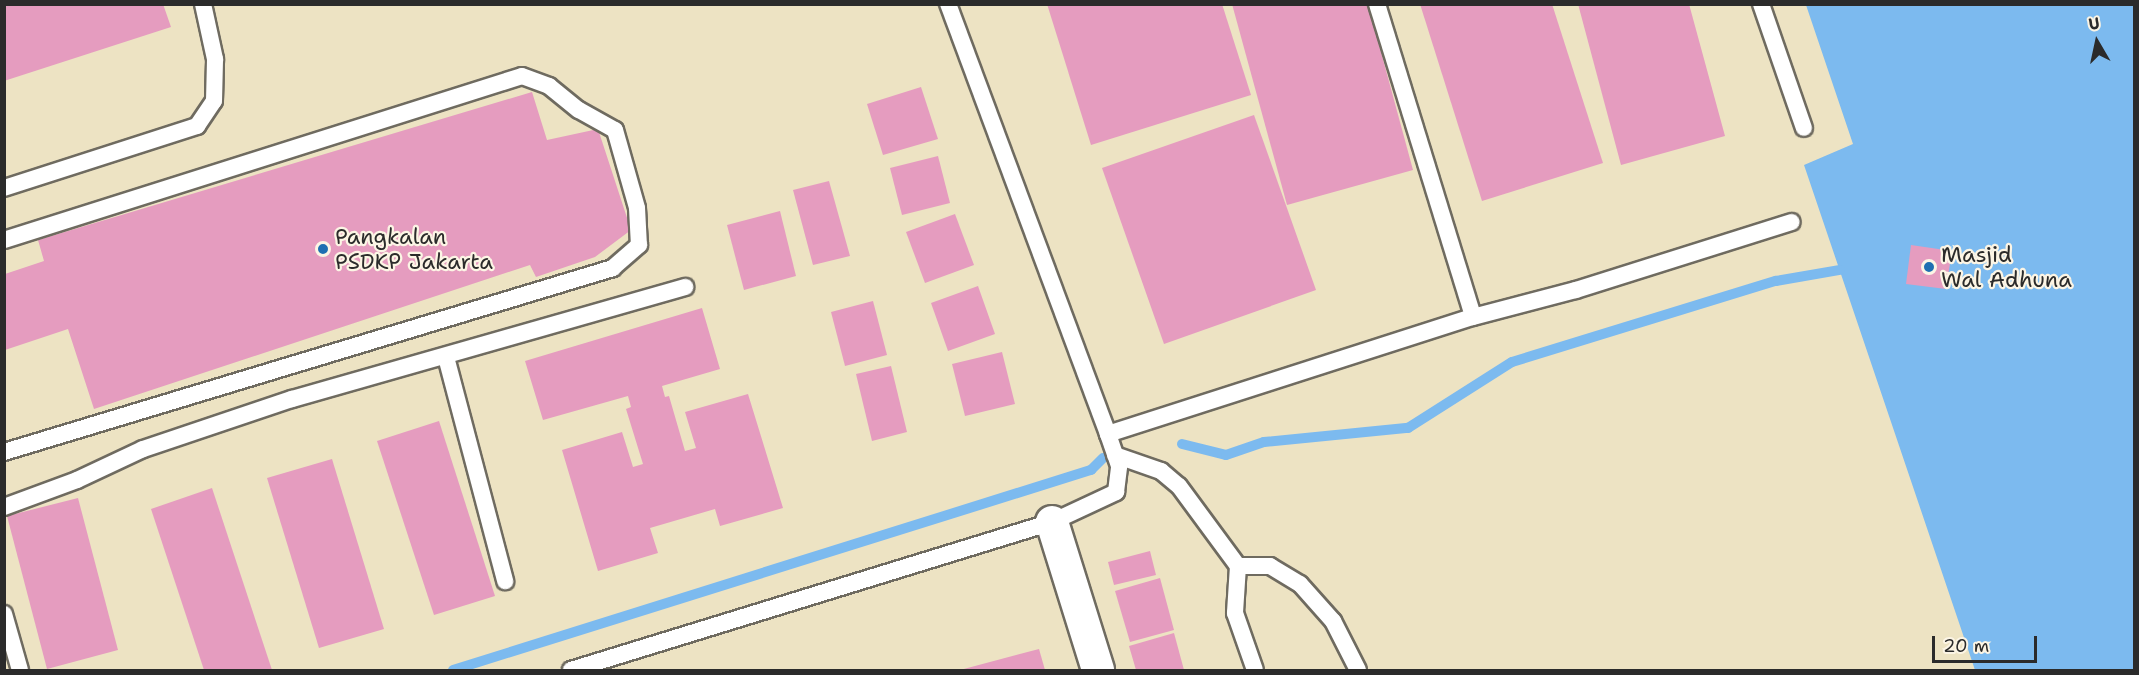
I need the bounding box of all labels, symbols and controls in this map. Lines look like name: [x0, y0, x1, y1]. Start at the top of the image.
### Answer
north arrow: [2067, 12, 2127, 72]
text: U: [2087, 13, 2101, 35]
place label: Pangkalan PSDKP Jakarta: [335, 223, 493, 274]
place label: Masjid Wal Adhuna: [1941, 241, 2072, 292]
marker: Pangkalan PSDKP Jakarta: [316, 242, 330, 256]
marker: Masjid Wal Adhuna: [1922, 260, 1936, 274]
scale bar: [1935, 624, 2040, 662]
text: 20 m: [1943, 634, 1989, 658]

